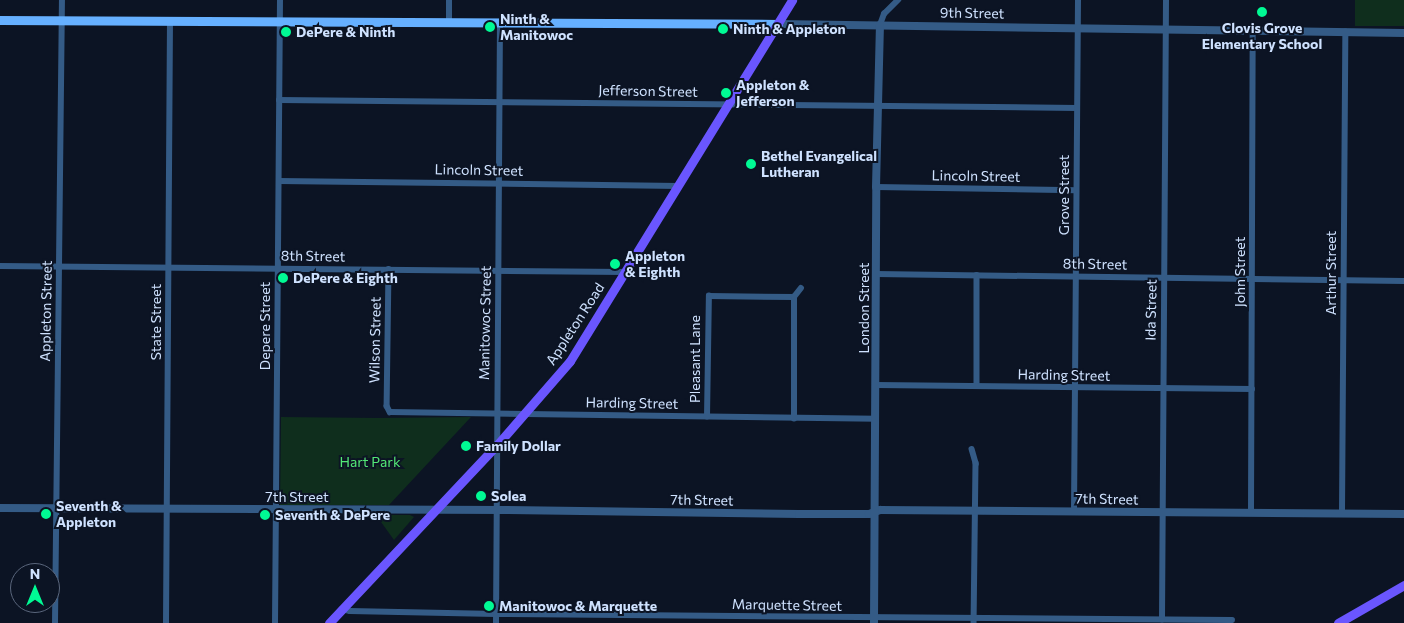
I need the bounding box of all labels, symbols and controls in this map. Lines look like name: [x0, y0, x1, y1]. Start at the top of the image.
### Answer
street label: 9th Street: [940, 4, 1004, 22]
marker: Clovis Grove Elementary School: [1256, 6, 1268, 18]
place label: Ninth & Manitowoc: [500, 11, 573, 44]
place label: Clovis Grove Elementary School: [1202, 20, 1322, 52]
marker: Ninth & Manitowoc: [484, 21, 496, 33]
place label: Ninth & Appleton: [733, 21, 846, 37]
marker: Ninth & Appleton: [717, 23, 729, 35]
place label: DePere & Ninth: [296, 24, 395, 40]
marker: DePere & Ninth: [280, 26, 292, 38]
place label: Appleton & Jefferson: [736, 77, 809, 110]
street label: Jefferson Street: [598, 82, 698, 100]
marker: Appleton & Jefferson: [720, 87, 732, 99]
place label: Bethel Evangelical Lutheran: [761, 148, 877, 180]
street label: Grove Street: [1056, 155, 1072, 235]
marker: Bethel Evangelical Lutheran: [745, 158, 757, 170]
street label: Lincoln Street: [434, 161, 524, 179]
street label: Lincoln Street: [931, 167, 1021, 185]
street label: Arthur Street: [1323, 231, 1339, 315]
street label: John Street: [1232, 237, 1248, 307]
street label: 8th Street: [281, 247, 345, 265]
place label: Appleton & Eighth: [625, 248, 685, 280]
street label: 8th Street: [1063, 255, 1127, 273]
marker: Appleton & Eighth: [609, 258, 621, 270]
street label: Appleton Street: [37, 260, 55, 362]
street label: London Street: [856, 262, 872, 354]
street label: Manitowoc Street: [476, 266, 494, 380]
place label: DePere & Eighth: [293, 270, 398, 286]
marker: DePere & Eighth: [277, 272, 289, 284]
street label: Ida Street: [1142, 279, 1160, 341]
street label: Appleton Road: [542, 280, 608, 368]
street label: Depere Street: [257, 282, 273, 370]
street label: State Street: [148, 284, 164, 360]
street label: Wilson Street: [366, 297, 384, 383]
street label: Pleasant Lane: [687, 315, 703, 403]
street label: Harding Street: [1018, 366, 1110, 384]
street label: Harding Street: [586, 394, 678, 412]
place label: Family Dollar: [476, 438, 561, 454]
marker: Family Dollar: [460, 440, 472, 452]
park label: Hart Park: [339, 454, 401, 470]
place label: Solea: [491, 488, 526, 504]
street label: 7th Street: [265, 489, 329, 505]
marker: Solea: [475, 490, 487, 502]
street label: 7th Street: [1075, 490, 1139, 508]
street label: 7th Street: [670, 491, 734, 509]
place label: Seventh & Appleton: [56, 498, 122, 530]
place label: Seventh & DePere: [275, 507, 390, 523]
marker: Seventh & Appleton: [40, 508, 52, 520]
marker: Seventh & DePere: [259, 509, 271, 521]
north arrow: [10, 563, 60, 613]
text: N: [30, 565, 40, 582]
street label: Marquette Street: [732, 596, 842, 614]
place label: Manitowoc & Marquette: [499, 598, 657, 614]
marker: Manitowoc & Marquette: [483, 600, 495, 612]

